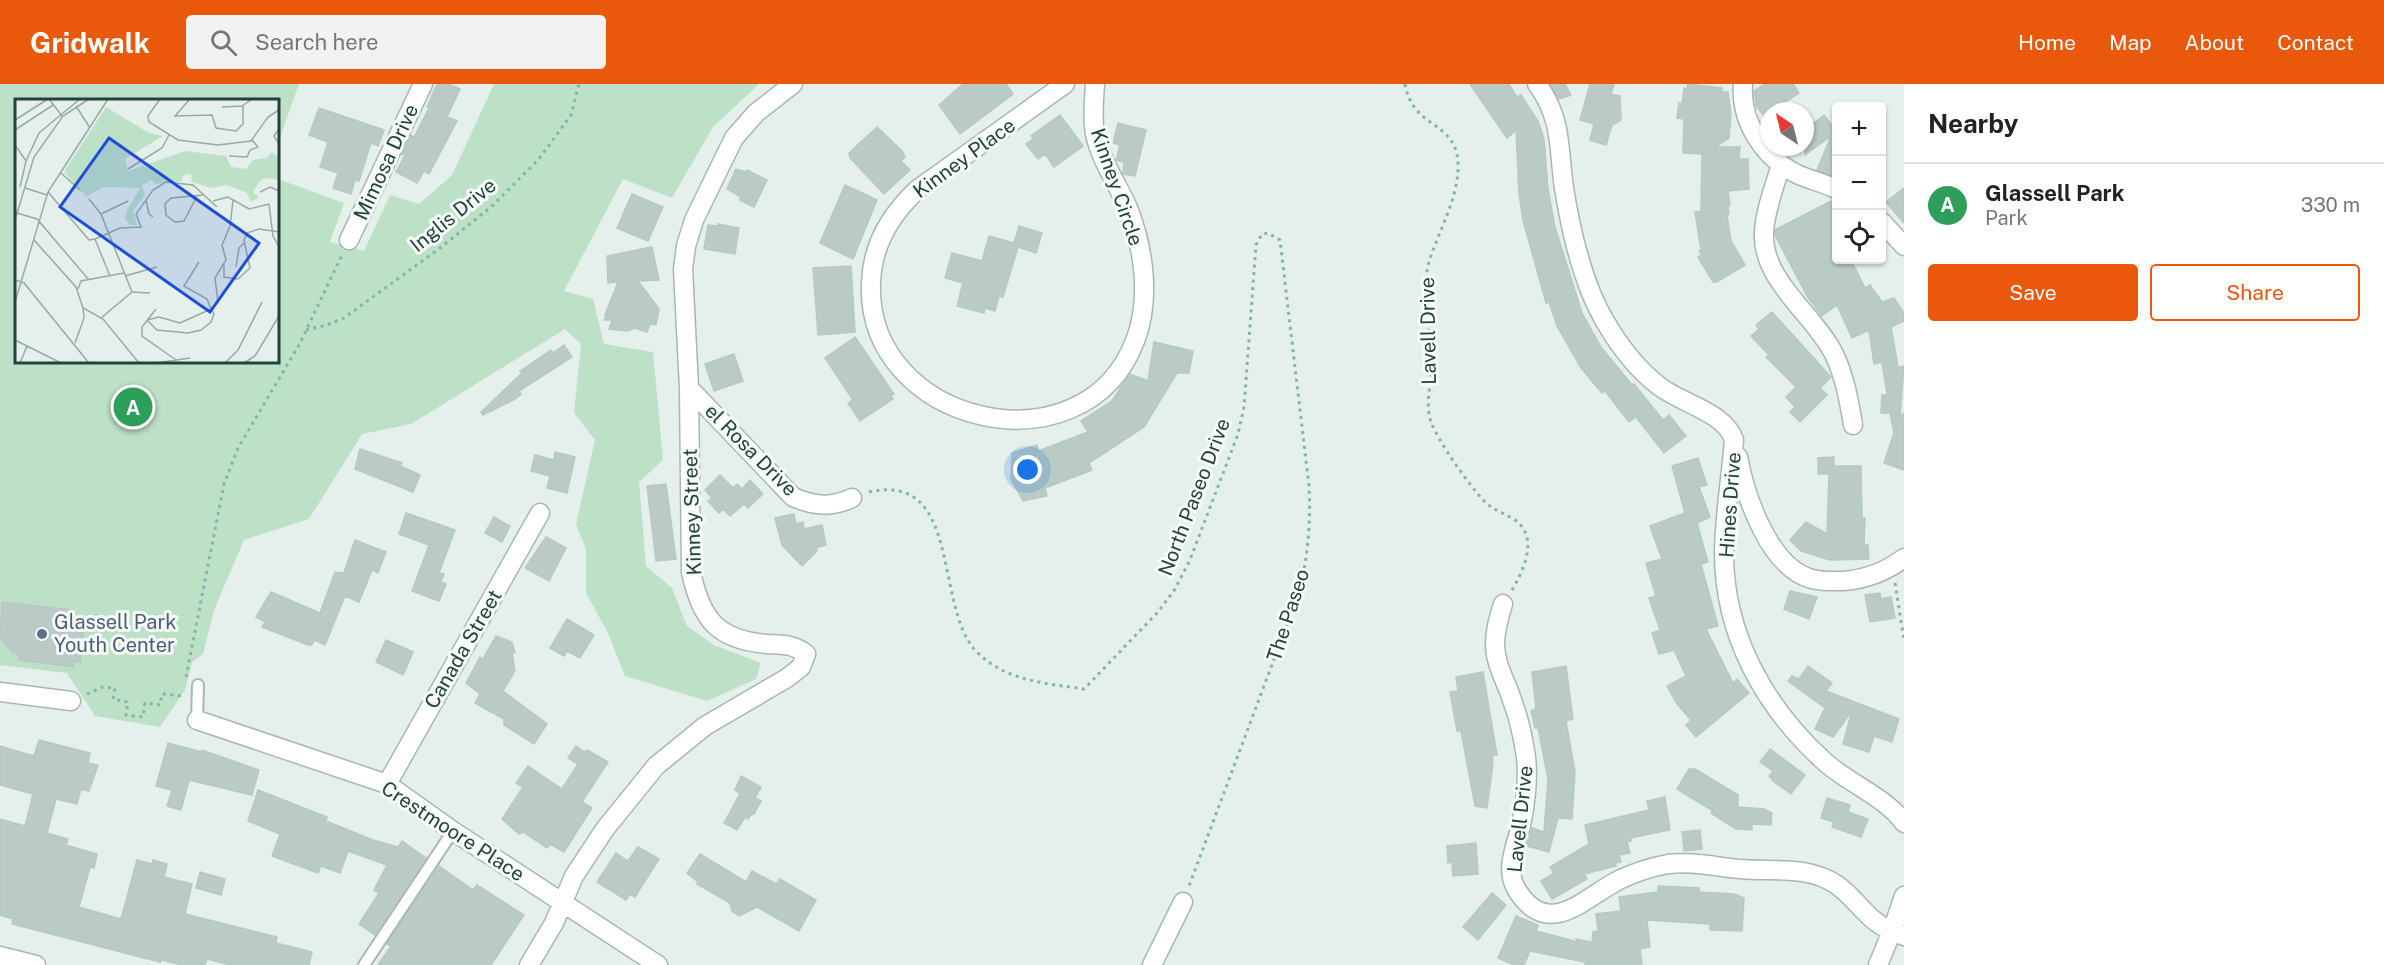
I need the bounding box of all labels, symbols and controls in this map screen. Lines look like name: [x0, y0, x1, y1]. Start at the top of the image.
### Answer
search box: [186, 15, 606, 69]
text: Gridwalk: [30, 26, 150, 59]
icon: search: [207, 26, 240, 59]
text: Search here: [255, 29, 379, 55]
text: Home: [2018, 30, 2076, 55]
text: Map: [2109, 30, 2152, 55]
text: About: [2185, 30, 2244, 55]
text: Contact: [2277, 30, 2354, 55]
inset map: [15, 99, 279, 363]
street label: Mimosa Drive: [349, 100, 423, 224]
north arrow: [1760, 102, 1814, 156]
map controls: [1832, 102, 1886, 264]
button: +: [1832, 102, 1886, 156]
text: Nearby: [1928, 108, 2018, 139]
street label: Kinney Place: [908, 113, 1020, 203]
street label: Kinney Circle: [1086, 125, 1148, 249]
button: −: [1832, 156, 1886, 210]
street label: Inglis Drive: [405, 173, 501, 257]
text: Glassell Park: [1985, 180, 2124, 206]
text: A: [1940, 193, 1955, 217]
text: 330 m: [2301, 193, 2360, 217]
text: Park: [1985, 206, 2028, 230]
button: locate: [1832, 210, 1886, 264]
button: Save: [1928, 264, 2138, 321]
button: Share: [2150, 264, 2360, 321]
street label: Lavell Drive: [1415, 277, 1441, 385]
pin: A: [114, 384, 152, 430]
street label: el Rosa Drive: [700, 399, 802, 501]
street label: North Paseo Drive: [1153, 415, 1235, 579]
street label: Kinney Street: [678, 448, 706, 576]
street label: Hines Drive: [1714, 451, 1746, 559]
your location: [1013, 455, 1042, 484]
street label: The Paseo: [1262, 566, 1314, 664]
street label: Canada Street: [419, 585, 507, 713]
place label: Glassell Park Youth Center: [54, 610, 176, 657]
marker: Glassell Park Youth Center: [35, 627, 49, 641]
street label: Lavell Drive: [1502, 764, 1538, 874]
street label: Crestmoore Place: [377, 776, 529, 886]

